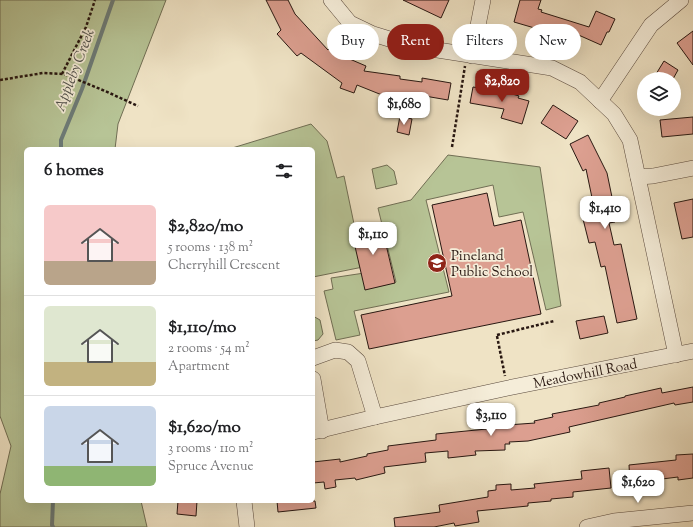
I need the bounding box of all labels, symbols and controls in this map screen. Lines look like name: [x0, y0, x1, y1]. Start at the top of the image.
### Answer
chip: Buy: [327, 24, 379, 60]
chip: Rent: [387, 24, 444, 60]
chip: Filters: [452, 24, 517, 60]
chip: New: [525, 24, 581, 60]
water label: Appleby Creek: [50, 26, 101, 115]
pin: $2,820: [469, 69, 535, 103]
map controls: [637, 72, 681, 116]
button: layers: [637, 72, 681, 116]
text: $2,820: [484, 73, 520, 91]
pin: $1,680: [371, 92, 437, 126]
text: $1,680: [387, 96, 421, 114]
text: 6 homes: [44, 159, 104, 183]
icon: filters: [273, 160, 295, 182]
pin: $1,410: [572, 196, 638, 230]
text: $1,410: [589, 200, 621, 218]
text: $2,820/mo: [168, 215, 243, 239]
icon: home: [76, 221, 124, 269]
pin: $1,110: [340, 222, 406, 256]
text: $1,110: [358, 226, 388, 244]
text: 5 rooms · 138 m²: [168, 239, 253, 257]
place label: Pineland Public School: [451, 247, 533, 283]
school or university icon: Pineland Public School: [426, 252, 448, 274]
text: Cherryhill Crescent: [168, 257, 280, 275]
text: $1,110/mo: [168, 316, 236, 340]
icon: home: [76, 322, 124, 370]
text: 2 rooms · 54 m²: [168, 340, 250, 358]
street label: Meadowhill Road: [532, 355, 639, 395]
text: Apartment: [168, 358, 229, 376]
pin: $3,110: [458, 403, 524, 437]
text: $3,110: [475, 407, 507, 425]
text: $1,620/mo: [168, 416, 241, 440]
icon: home: [76, 422, 124, 470]
text: 3 rooms · 110 m²: [168, 440, 253, 458]
text: Spruce Avenue: [168, 458, 253, 476]
pin: $1,620: [605, 470, 671, 504]
text: $1,620: [621, 474, 655, 492]

